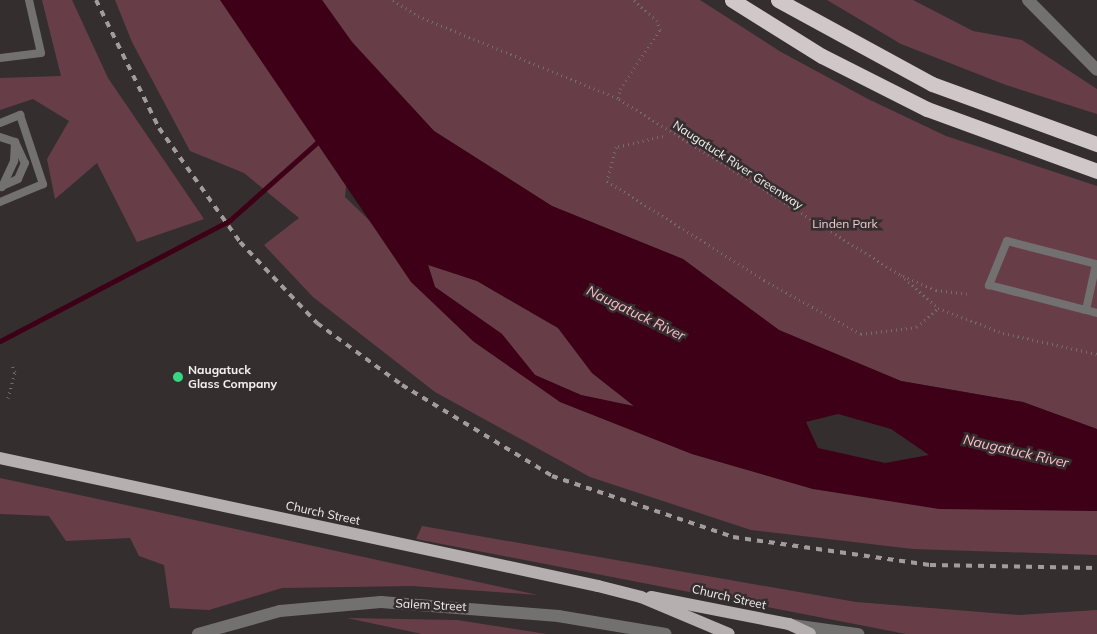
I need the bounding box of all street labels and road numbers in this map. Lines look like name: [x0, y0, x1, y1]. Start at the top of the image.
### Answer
street label: Naugatuck River Greenway: [670, 117, 806, 213]
street label: Church Street: [284, 498, 362, 528]
street label: Church Street: [690, 581, 768, 613]
street label: Salem Street: [395, 596, 467, 614]

